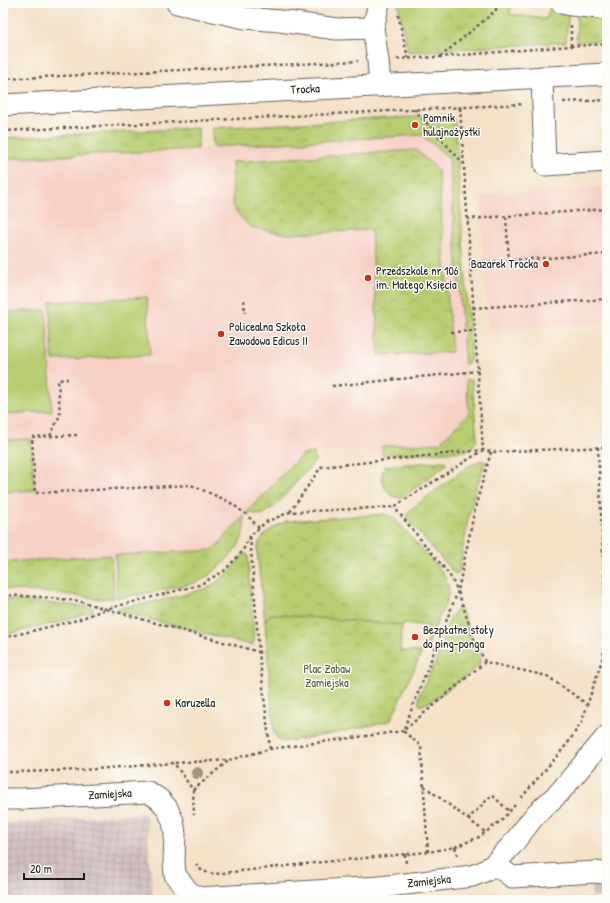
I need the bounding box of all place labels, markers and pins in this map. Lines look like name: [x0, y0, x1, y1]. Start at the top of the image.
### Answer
place label: Pomnik hulajnożystki: [423, 109, 480, 140]
marker: Pomnik hulajnożystki: [410, 120, 420, 130]
place label: Bazarek Trocka: [471, 255, 538, 272]
marker: Bazarek Trocka: [541, 259, 551, 269]
place label: Przedszkole nr 106 im. Małego Księcia: [376, 262, 459, 293]
marker: Przedszkole nr 106 im. Małego Księcia: [363, 273, 373, 283]
place label: Policealna Szkoła Zawodowa Edicus II: [229, 318, 308, 349]
marker: Policealna Szkoła Zawodowa Edicus II: [216, 329, 226, 339]
place label: Bezpłatne stoły do ping-ponga: [423, 621, 494, 652]
marker: Bezpłatne stoły do ping-ponga: [410, 632, 420, 642]
place label: Karuzella: [175, 694, 215, 711]
marker: Karuzella: [162, 698, 172, 708]

